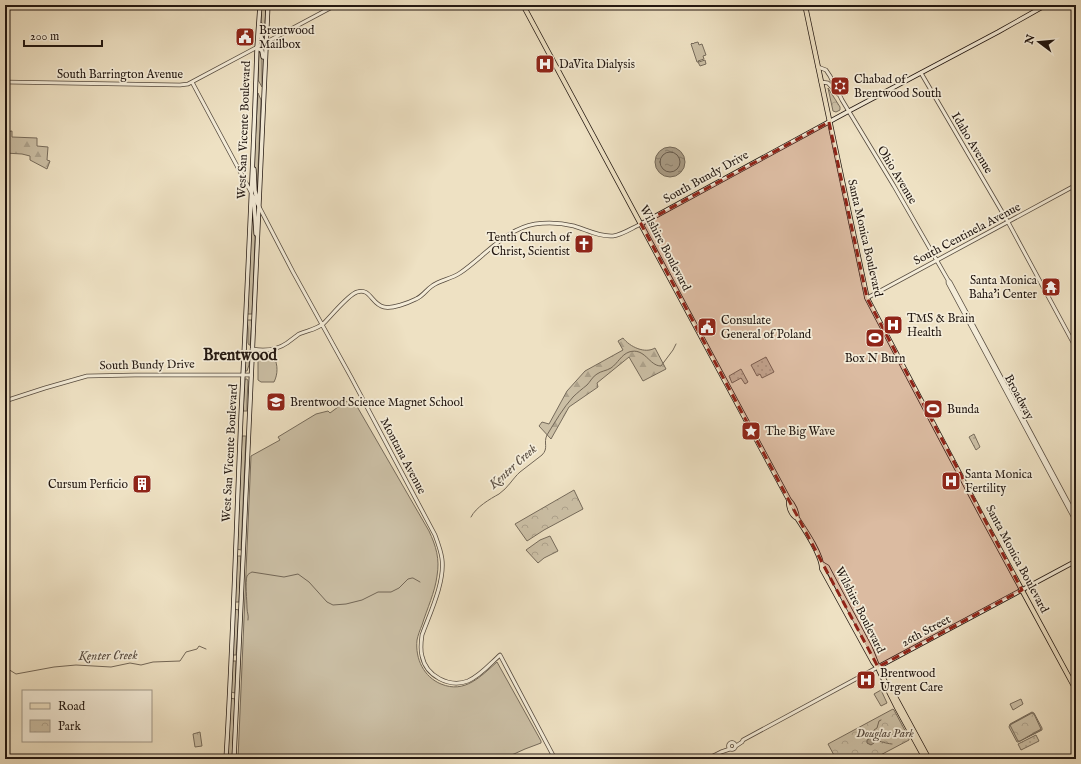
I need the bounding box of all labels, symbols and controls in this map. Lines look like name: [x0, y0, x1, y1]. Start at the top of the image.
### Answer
scale bar: [24, 22, 102, 48]
north arrow: [1019, 22, 1059, 62]
place label: Brentwood Mailbox: [259, 23, 315, 52]
public building icon: Brentwood Mailbox: [234, 26, 256, 48]
text: 200 m: [30, 29, 59, 44]
text: N: [1022, 33, 1039, 47]
hospital icon: DaVita Dialysis: [534, 53, 556, 75]
place label: DaVita Dialysis: [559, 57, 635, 72]
street label: West San Vicente Boulevard: [234, 60, 254, 199]
street label: South Barrington Avenue: [57, 67, 184, 82]
place label: Chabad of Brentwood South: [854, 72, 942, 101]
synagogue icon: Chabad of Brentwood South: [829, 75, 851, 97]
street label: Idaho Avenue: [948, 110, 996, 177]
street label: Ohio Avenue: [874, 143, 920, 207]
street label: South Bundy Drive: [661, 147, 752, 207]
street label: Santa Monica Boulevard: [844, 178, 886, 299]
street label: South Centinela Avenue: [911, 199, 1024, 269]
street label: Wilshire Boulevard: [636, 203, 694, 294]
place label: Tenth Church of Christ, Scientist: [487, 230, 573, 259]
church icon: Tenth Church of Christ, Scientist: [573, 233, 595, 255]
place label: Santa Monica Baha'i Center: [969, 273, 1038, 302]
temple icon: Santa Monica Baha'i Center: [1040, 276, 1062, 298]
place label: TMS & Brain Health: [907, 311, 975, 340]
place label: Consulate General of Poland: [721, 313, 812, 342]
hospital icon: TMS & Brain Health: [882, 314, 904, 336]
public building icon: Consulate General of Poland: [696, 316, 718, 338]
sports icon: Box N Burn: [864, 327, 886, 349]
district label: Brentwood: [203, 346, 277, 366]
place label: Box N Burn: [845, 351, 906, 366]
street label: South Bundy Drive: [99, 357, 195, 373]
street label: Broadway: [1001, 372, 1037, 422]
street label: West San Vicente Boulevard: [219, 383, 241, 523]
school or university icon: Brentwood Science Magnet School: [265, 391, 287, 413]
place label: Brentwood Science Magnet School: [290, 395, 464, 410]
sports icon: Bunda: [922, 398, 944, 420]
place label: Bunda: [947, 402, 980, 417]
street label: Montana Avenue: [377, 415, 430, 497]
place icon: The Big Wave: [740, 420, 762, 442]
place label: The Big Wave: [765, 424, 836, 439]
water label: Kenter Creek: [485, 440, 541, 494]
place label: Santa Monica Fertility: [965, 467, 1033, 496]
hospital icon: Santa Monica Fertility: [940, 470, 962, 492]
building icon: Cursum Perficio: [131, 473, 153, 495]
place label: Cursum Perficio: [48, 477, 129, 492]
street label: Santa Monica Boulevard: [982, 502, 1052, 616]
street label: Wilshire Boulevard: [832, 564, 888, 656]
street label: 26th Street: [899, 612, 953, 650]
water label: Kenter Creek: [77, 647, 138, 665]
place label: Brentwood Urgent Care: [880, 666, 944, 695]
hospital icon: Brentwood Urgent Care: [855, 669, 877, 691]
legend: [22, 690, 152, 742]
text: Road: [58, 699, 86, 714]
text: Park: [58, 719, 81, 734]
park label: Douglas Park: [856, 726, 914, 742]

